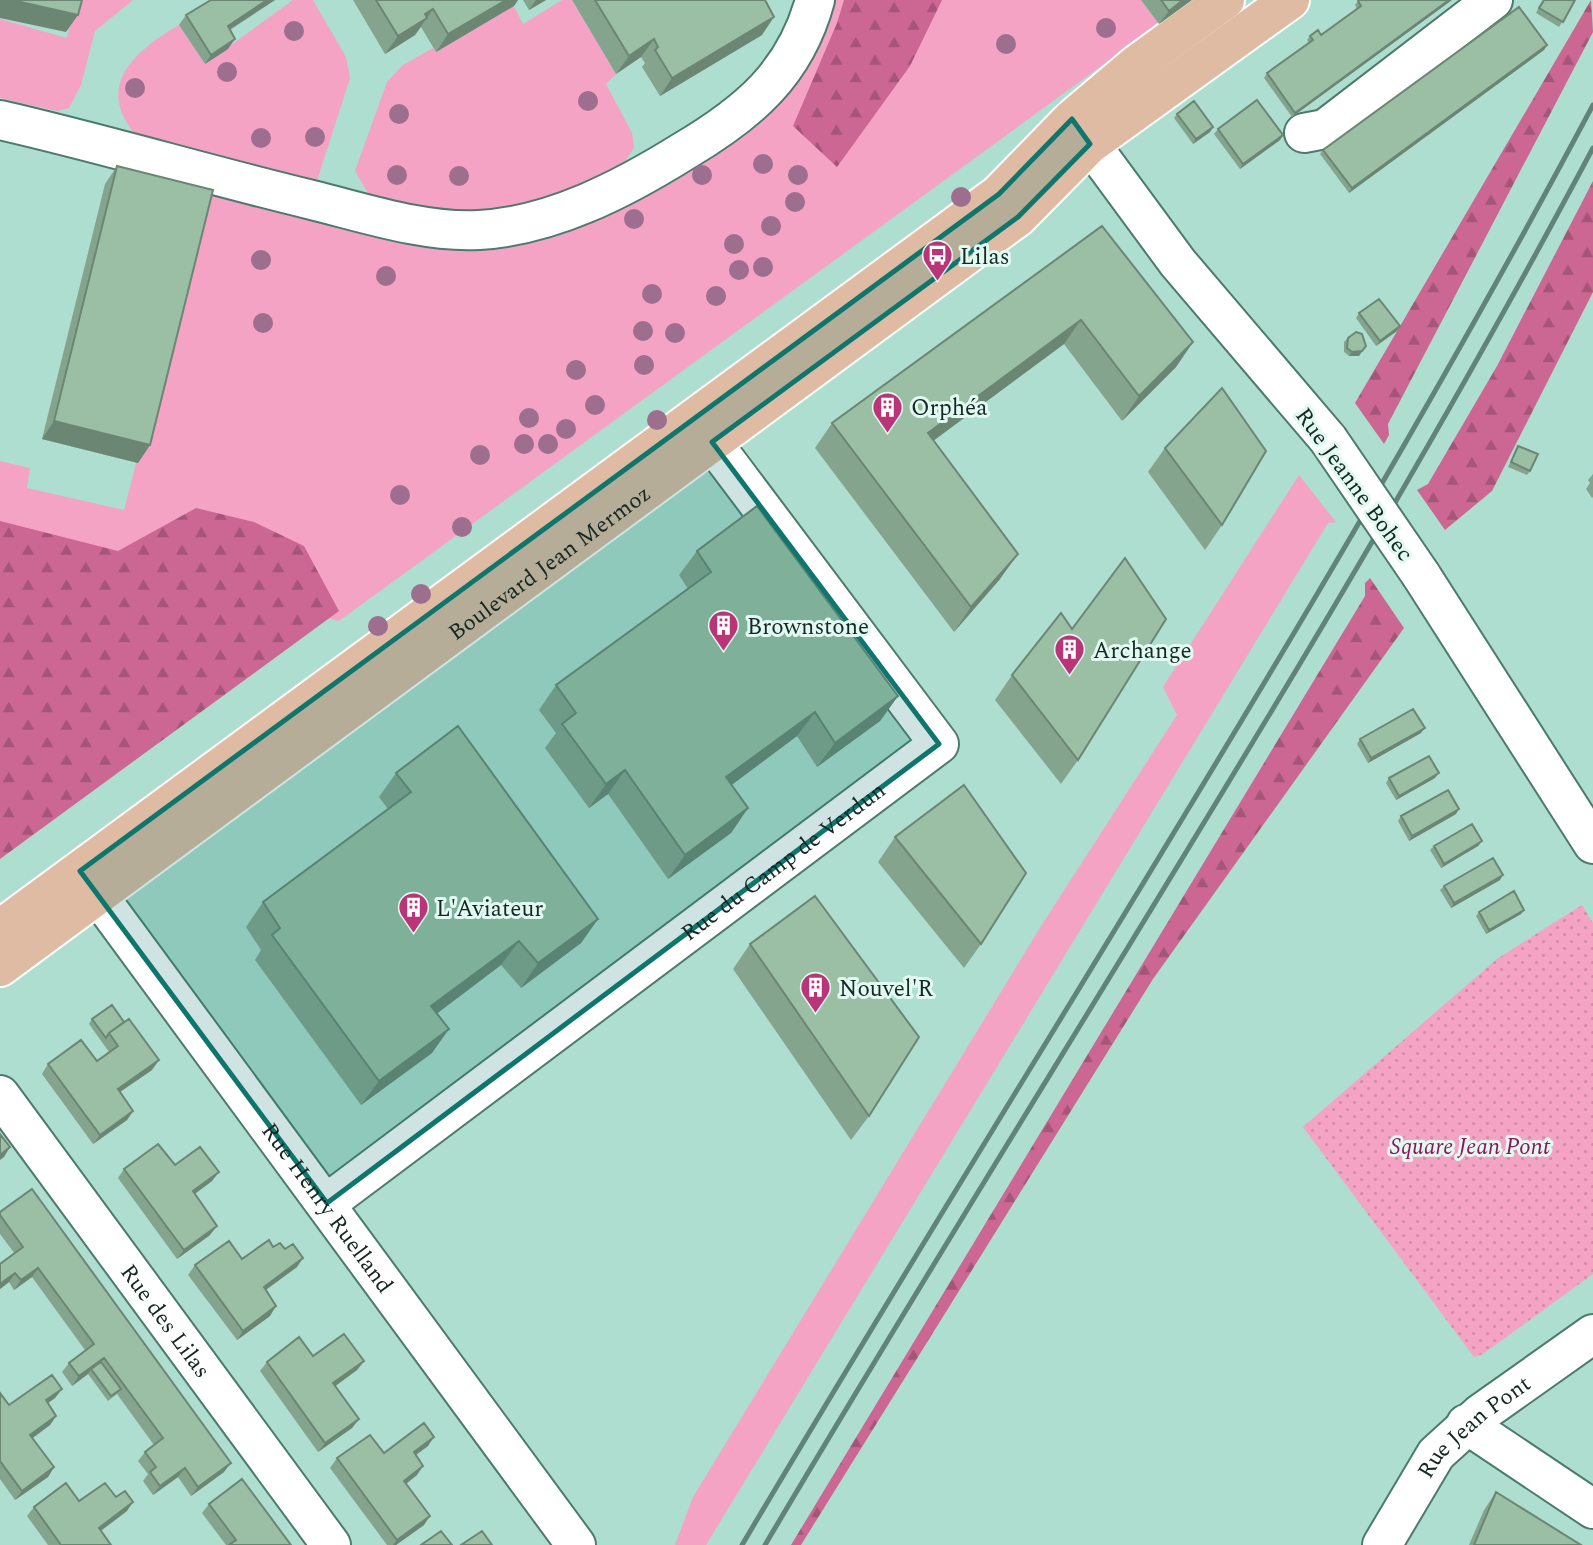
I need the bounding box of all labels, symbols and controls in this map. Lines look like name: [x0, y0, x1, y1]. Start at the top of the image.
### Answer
bus stop icon: Lilas: [920, 239, 954, 283]
place label: Lilas: [960, 240, 1010, 275]
building icon: Orphéa: [871, 390, 905, 434]
place label: Orphéa: [911, 391, 988, 426]
street label: Rue Jeanne Bohec: [1286, 401, 1422, 569]
street label: Boulevard Jean Mermoz: [441, 477, 659, 650]
building icon: Brownstone: [707, 609, 741, 653]
place label: Brownstone: [747, 610, 869, 645]
building icon: Archange: [1053, 633, 1087, 677]
place label: Archange: [1093, 634, 1192, 669]
street label: Rue du Camp de Verdun: [674, 774, 894, 951]
building icon: L'Aviateur: [396, 891, 430, 935]
place label: L'Aviateur: [436, 892, 543, 927]
building icon: Nouvel'R: [799, 971, 833, 1015]
place label: Nouvel'R: [839, 972, 933, 1007]
street label: Rue Henry Ruelland: [252, 1116, 401, 1301]
park label: Square Jean Pont: [1390, 1130, 1551, 1165]
street label: Rue des Lilas: [111, 1257, 219, 1386]
street label: Rue Jean Pont: [1409, 1367, 1539, 1486]

